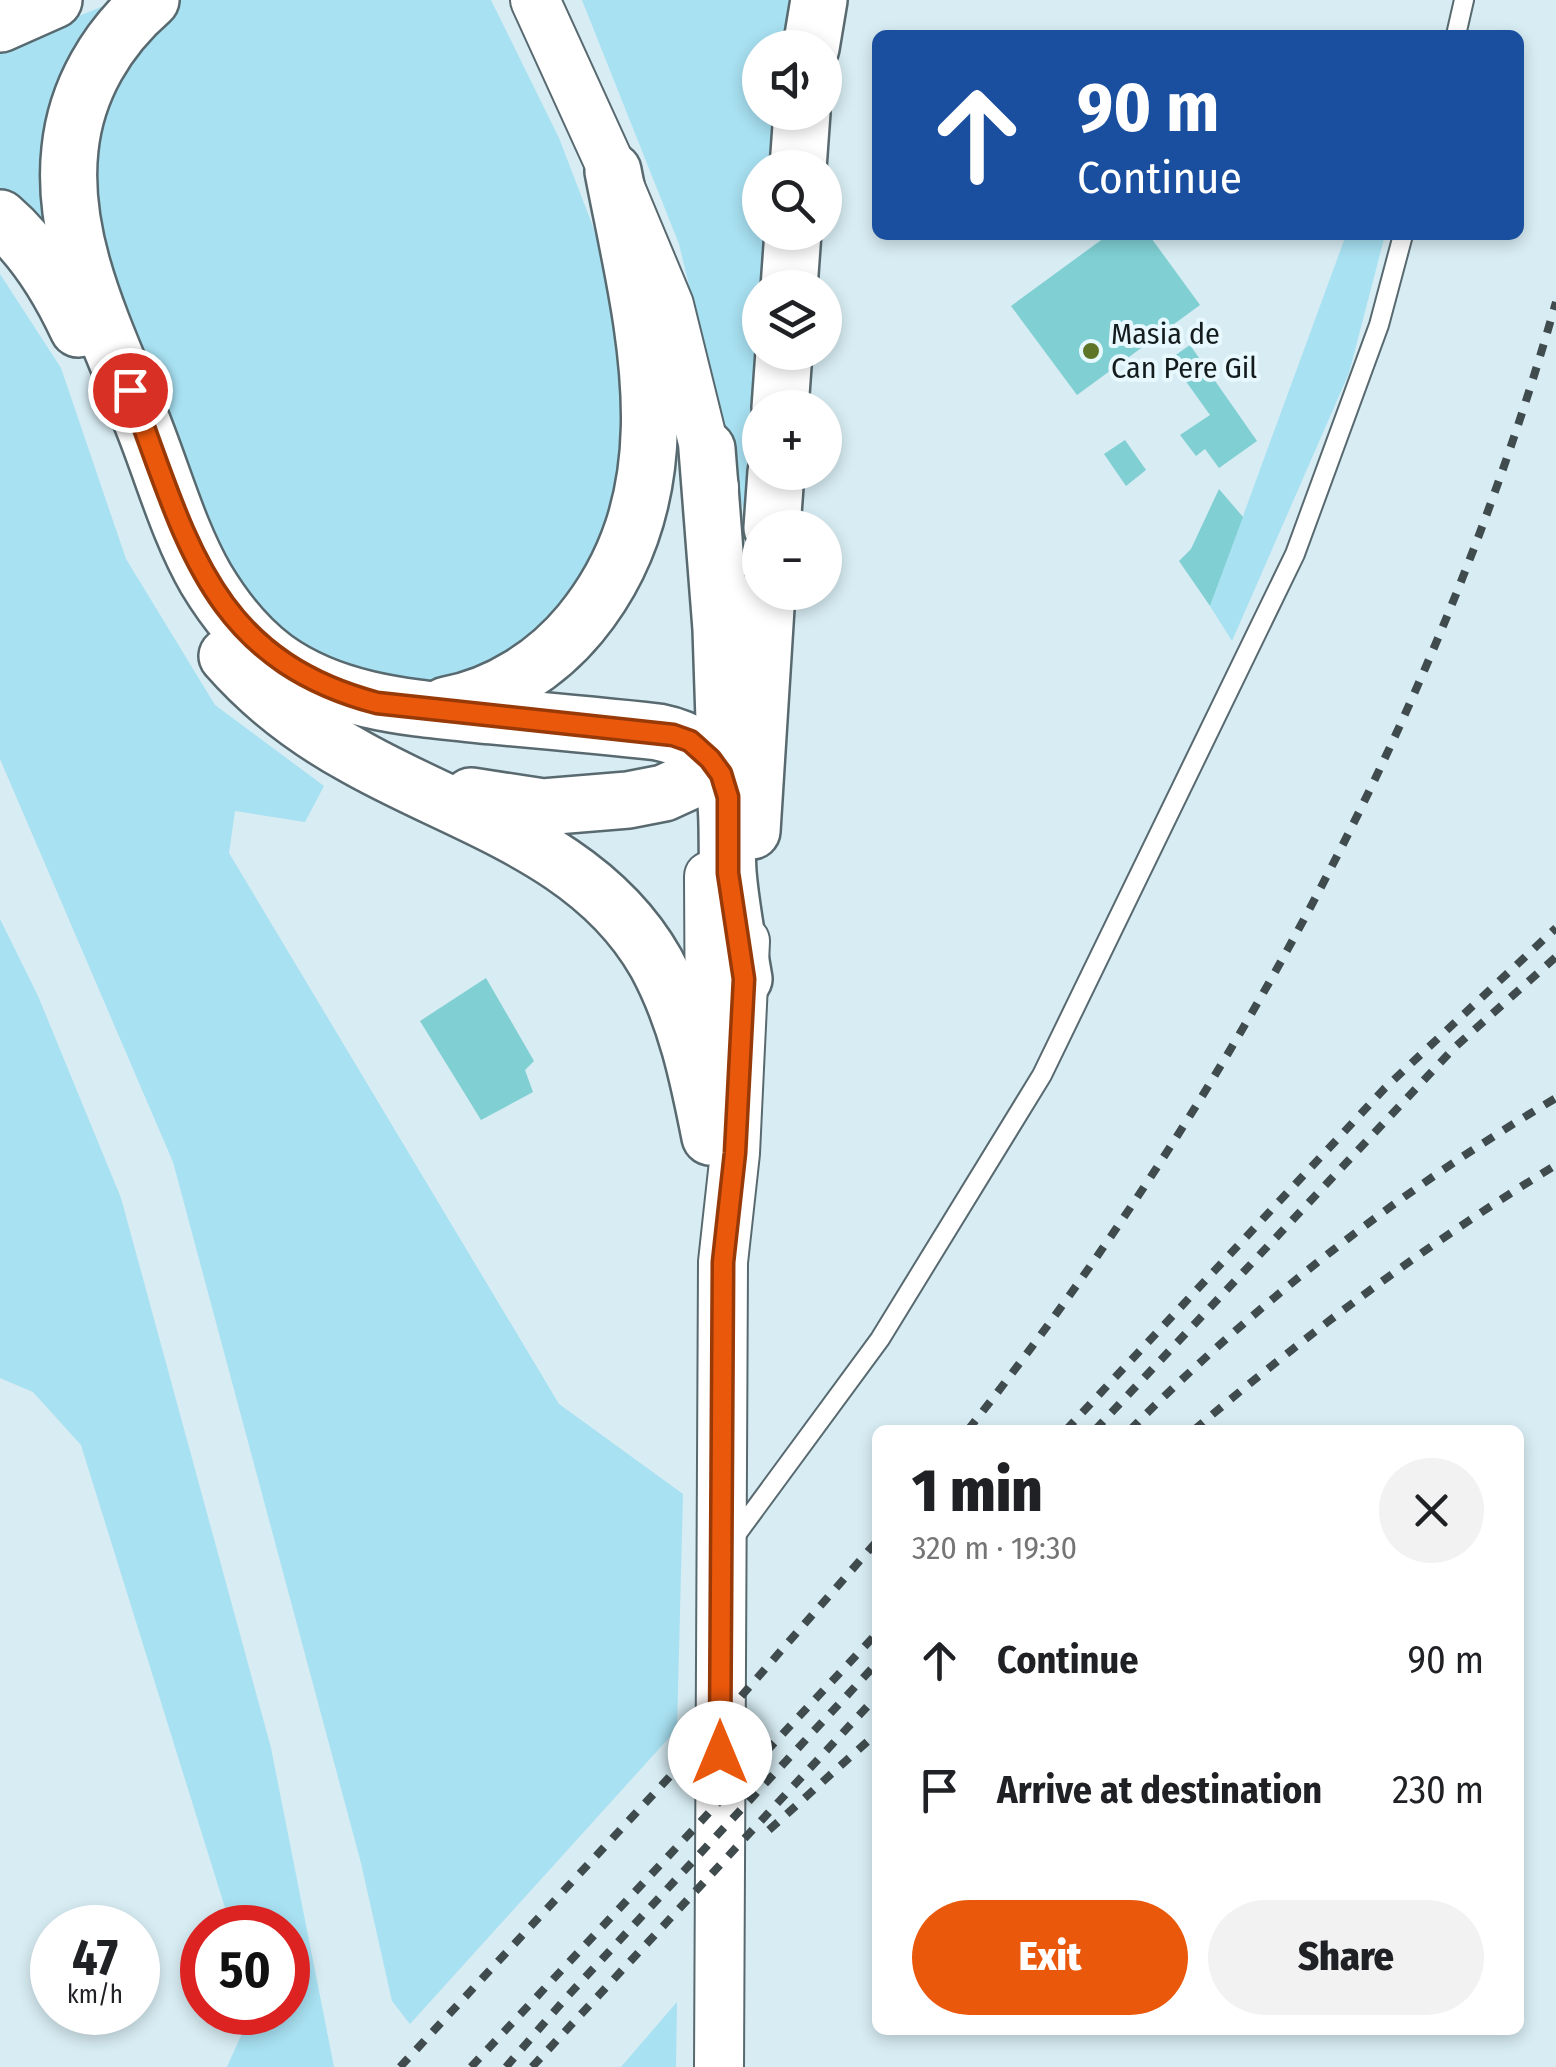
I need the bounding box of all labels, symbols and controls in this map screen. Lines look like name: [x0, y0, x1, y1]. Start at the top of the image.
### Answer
map controls: [742, 30, 842, 610]
button: sound: [742, 30, 842, 130]
text: 90 m: [1077, 66, 1219, 150]
icon: ahead: [912, 70, 1042, 200]
button: search: [742, 150, 842, 250]
text: Continue: [1077, 151, 1242, 205]
button: layers: [742, 270, 842, 370]
place label: Masia de Can Pere Gil: [1111, 316, 1257, 386]
marker: Masia de Can Pere Gil: [1080, 340, 1102, 362]
pin: [88, 348, 173, 433]
icon: arrive: [103, 363, 158, 418]
button: +: [742, 390, 842, 490]
button: −: [742, 510, 842, 610]
text: 1 min: [912, 1455, 1043, 1527]
button: close: [1379, 1458, 1484, 1563]
text: 320 m · 19:30: [912, 1529, 1077, 1567]
icon: ahead: [912, 1633, 967, 1688]
text: Continue: [997, 1637, 1138, 1683]
text: 90 m: [1408, 1637, 1484, 1683]
position arrow: [668, 1701, 772, 1805]
icon: arrive: [912, 1763, 967, 1818]
text: Arrive at destination: [997, 1767, 1322, 1813]
text: 230 m: [1392, 1767, 1484, 1813]
button: Exit: [912, 1900, 1188, 2015]
button: Share: [1208, 1900, 1484, 2015]
speed limit sign: 50: [180, 1905, 310, 2035]
text: 47: [72, 1928, 118, 1988]
text: km/h: [67, 1980, 123, 2010]

